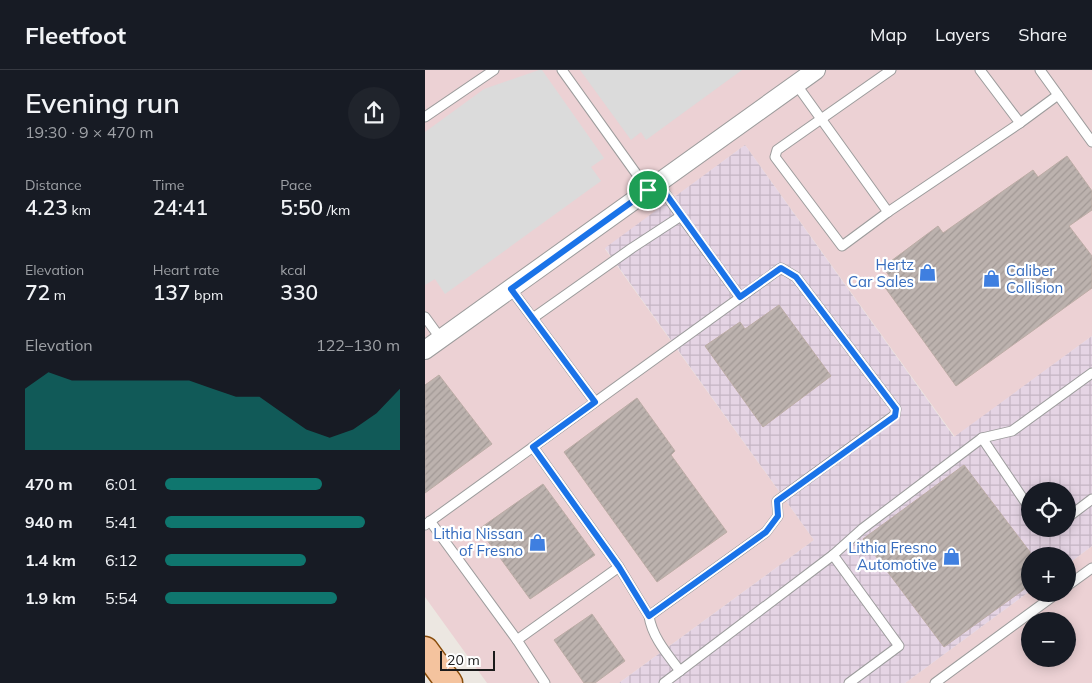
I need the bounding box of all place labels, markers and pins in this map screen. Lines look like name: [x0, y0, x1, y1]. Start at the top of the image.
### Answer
pin: [627, 169, 669, 211]
place label: Hertz Car Sales: [848, 255, 914, 291]
place label: Caliber Collision: [1006, 261, 1063, 297]
shop icon: Hertz Car Sales: [918, 263, 938, 283]
shop icon: Caliber Collision: [982, 269, 1002, 289]
place label: Lithia Nissan of Fresno: [433, 524, 523, 560]
shop icon: Lithia Nissan of Fresno: [527, 532, 547, 552]
place label: Lithia Fresno Automotive: [848, 538, 937, 574]
shop icon: Lithia Fresno Automotive: [941, 546, 961, 566]

